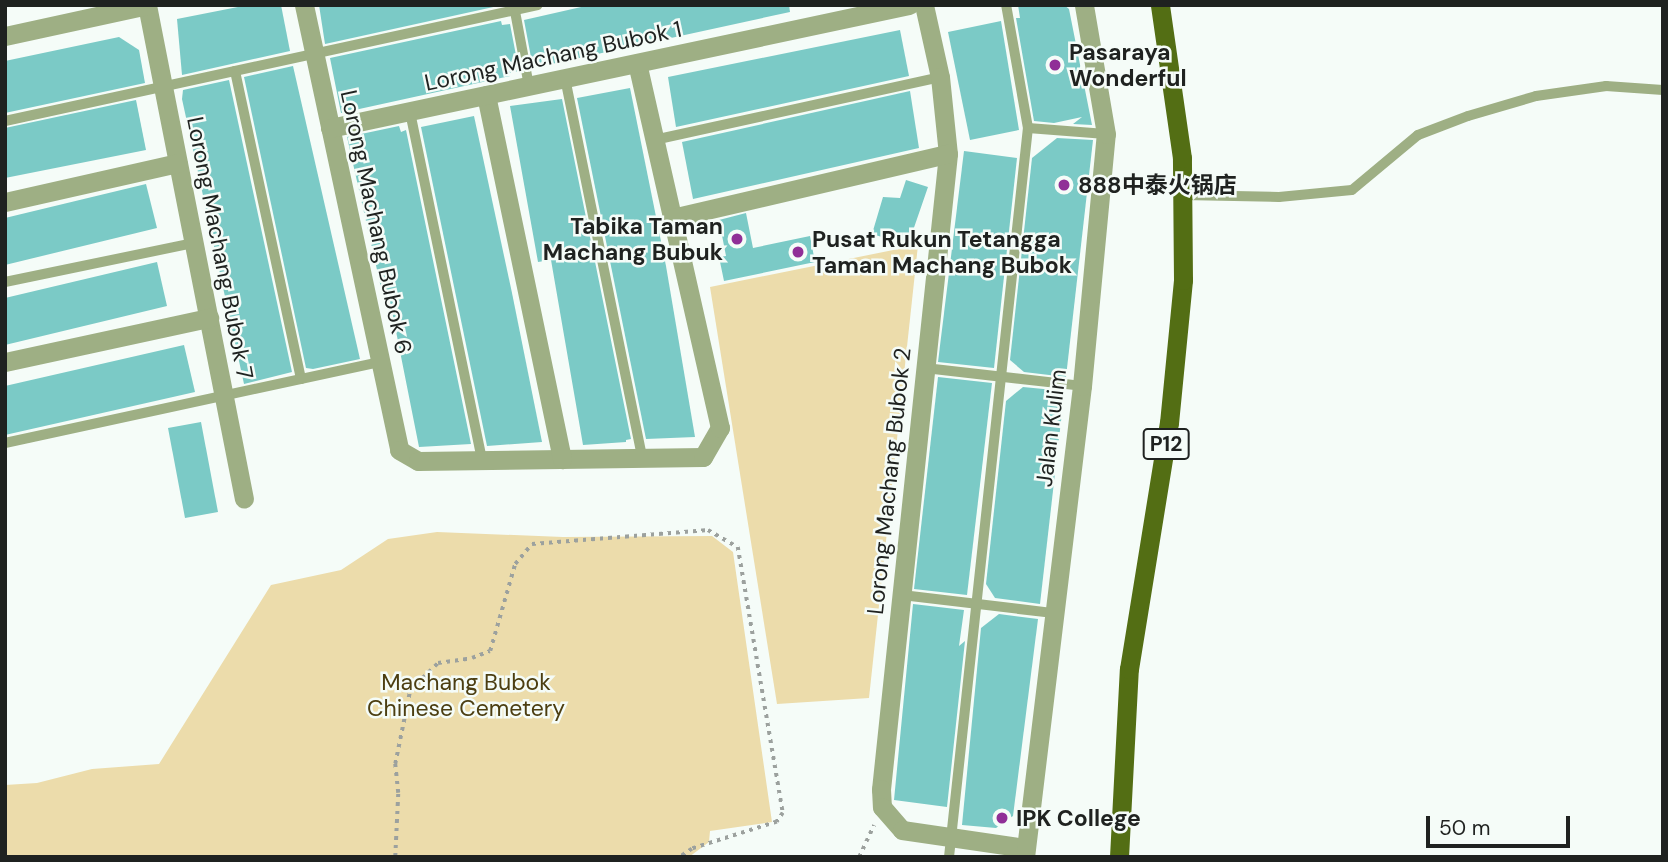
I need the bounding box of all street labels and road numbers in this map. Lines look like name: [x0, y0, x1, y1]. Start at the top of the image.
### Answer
street label: Lorong Machang Bubok 1: [422, 15, 684, 97]
street label: Lorong Machang Bubok 6: [335, 87, 417, 357]
street label: Lorong Machang Bubok 7: [181, 114, 259, 382]
street label: Lorong Machang Bubok 2: [861, 346, 917, 616]
street label: Jalan Kulim: [1030, 368, 1072, 488]
road number: P12: [1142, 426, 1190, 462]

